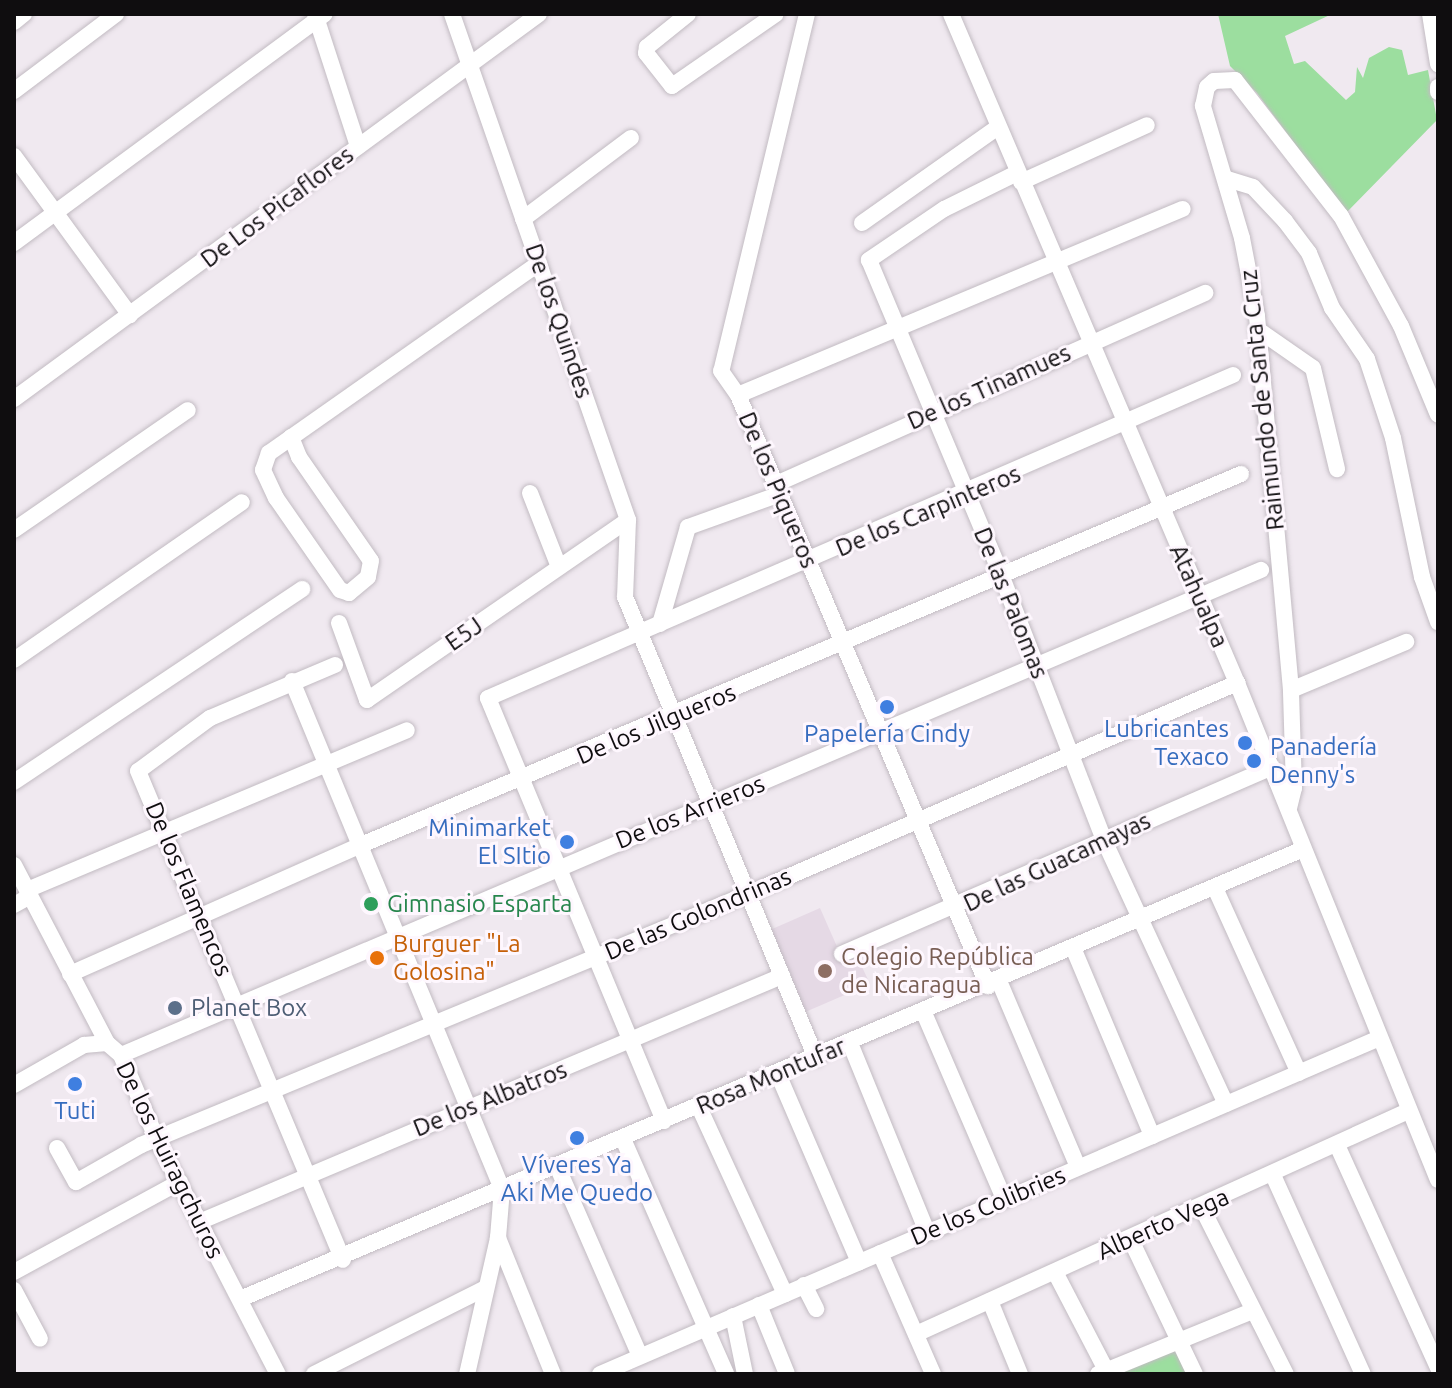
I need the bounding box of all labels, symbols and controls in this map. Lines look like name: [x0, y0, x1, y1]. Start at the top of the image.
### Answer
street label: De Los Picaflores: [195, 140, 359, 274]
street label: De los Quindes: [519, 240, 599, 402]
street label: Raimundo de Santa Cruz: [1234, 268, 1290, 532]
street label: De los Tinamues: [903, 338, 1075, 436]
street label: De los Piqueros: [732, 408, 824, 572]
street label: De los Carpinteros: [831, 459, 1025, 563]
street label: De las Palomas: [968, 523, 1054, 683]
street label: Atahualpa: [1164, 540, 1234, 652]
street label: E5J: [440, 611, 488, 657]
street label: De los Jilgueros: [572, 678, 740, 770]
marker: Papelería Cindy: [878, 698, 896, 716]
place label: Lubricantes Texaco: [1104, 715, 1229, 771]
place label: Papelería Cindy: [804, 720, 970, 748]
place label: Panadería Denny's: [1270, 733, 1377, 789]
marker: Lubricantes Texaco: [1236, 734, 1254, 752]
marker: Panadería Denny's: [1245, 752, 1263, 770]
street label: De los Arrieros: [611, 769, 769, 855]
street label: De los Flamencos: [139, 798, 239, 980]
street label: De las Guacamayas: [959, 806, 1155, 918]
place label: Minimarket El SItio: [428, 814, 551, 870]
marker: Minimarket El SItio: [558, 833, 576, 851]
street label: De las Golondrinas: [600, 862, 796, 966]
place label: Gimnasio Esparta: [387, 890, 572, 918]
marker: Gimnasio Esparta: [362, 895, 380, 913]
place label: Burguer "La Golosina": [393, 930, 521, 986]
place label: Colegio República de Nicaragua: [841, 943, 1034, 999]
marker: Burguer "La Golosina": [368, 949, 386, 967]
marker: Colegio República de Nicaragua: [816, 962, 834, 980]
place label: Planet Box: [191, 994, 307, 1022]
marker: Planet Box: [166, 999, 184, 1017]
street label: Rosa Montufar: [692, 1032, 850, 1120]
street label: De los Albatros: [409, 1055, 571, 1143]
street label: De los Huiragchuros: [110, 1057, 230, 1263]
marker: Tuti: [66, 1075, 84, 1093]
place label: Tuti: [54, 1097, 96, 1125]
marker: Víveres Ya Aki Me Quedo: [568, 1129, 586, 1147]
place label: Víveres Ya Aki Me Quedo: [501, 1151, 653, 1207]
street label: De los Colibries: [906, 1160, 1070, 1252]
street label: Alberto Vega: [1093, 1182, 1233, 1266]

